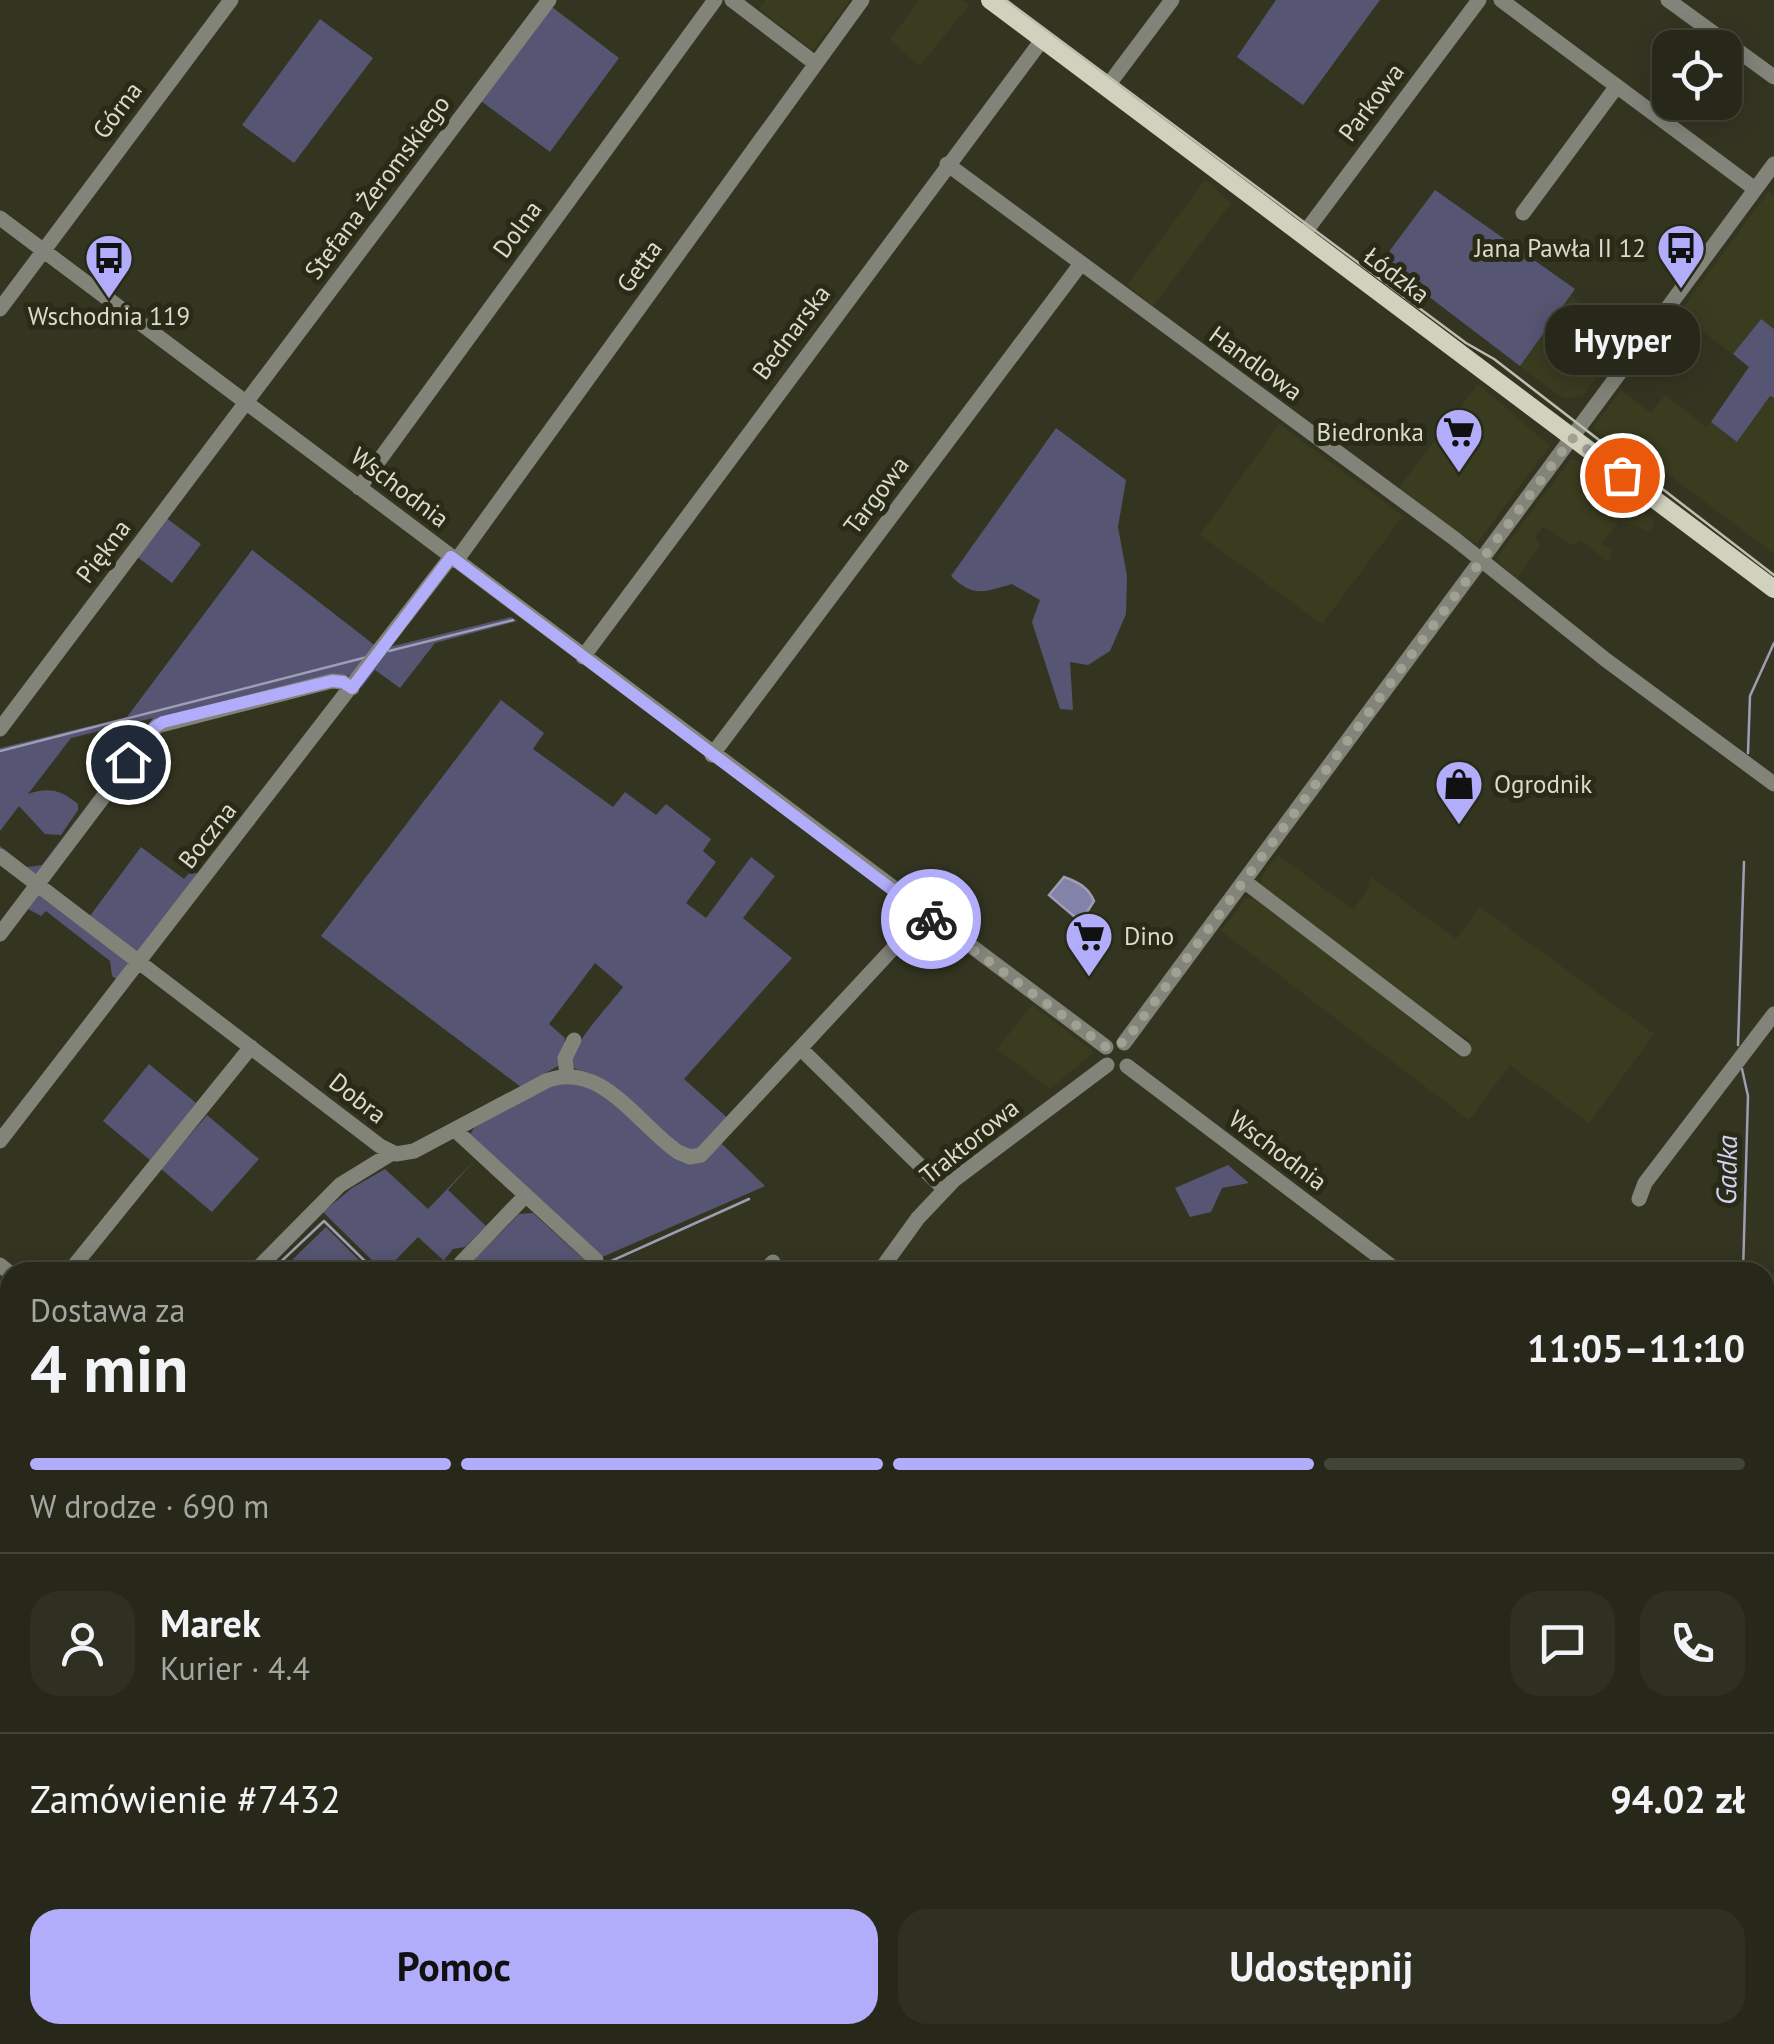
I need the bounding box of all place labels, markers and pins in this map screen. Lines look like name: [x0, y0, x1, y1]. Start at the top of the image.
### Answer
bus stop icon: Jana Pawła II 12: [1655, 222, 1707, 290]
bus stop icon: Wschodnia 119: [83, 232, 135, 300]
place label: Jana Pawła II 12: [1474, 232, 1646, 264]
place label: Wschodnia 119: [28, 300, 190, 332]
callout: Hyyper: [1544, 305, 1700, 375]
supermarket icon: Biedronka: [1433, 406, 1485, 474]
place label: Biedronka: [1317, 416, 1424, 448]
pin: [1580, 433, 1665, 518]
pin: [86, 720, 171, 805]
shop icon: Ogrodnik: [1433, 758, 1485, 826]
place label: Ogrodnik: [1494, 768, 1592, 800]
supermarket icon: Dino: [1063, 910, 1115, 978]
place label: Dino: [1124, 920, 1174, 952]

